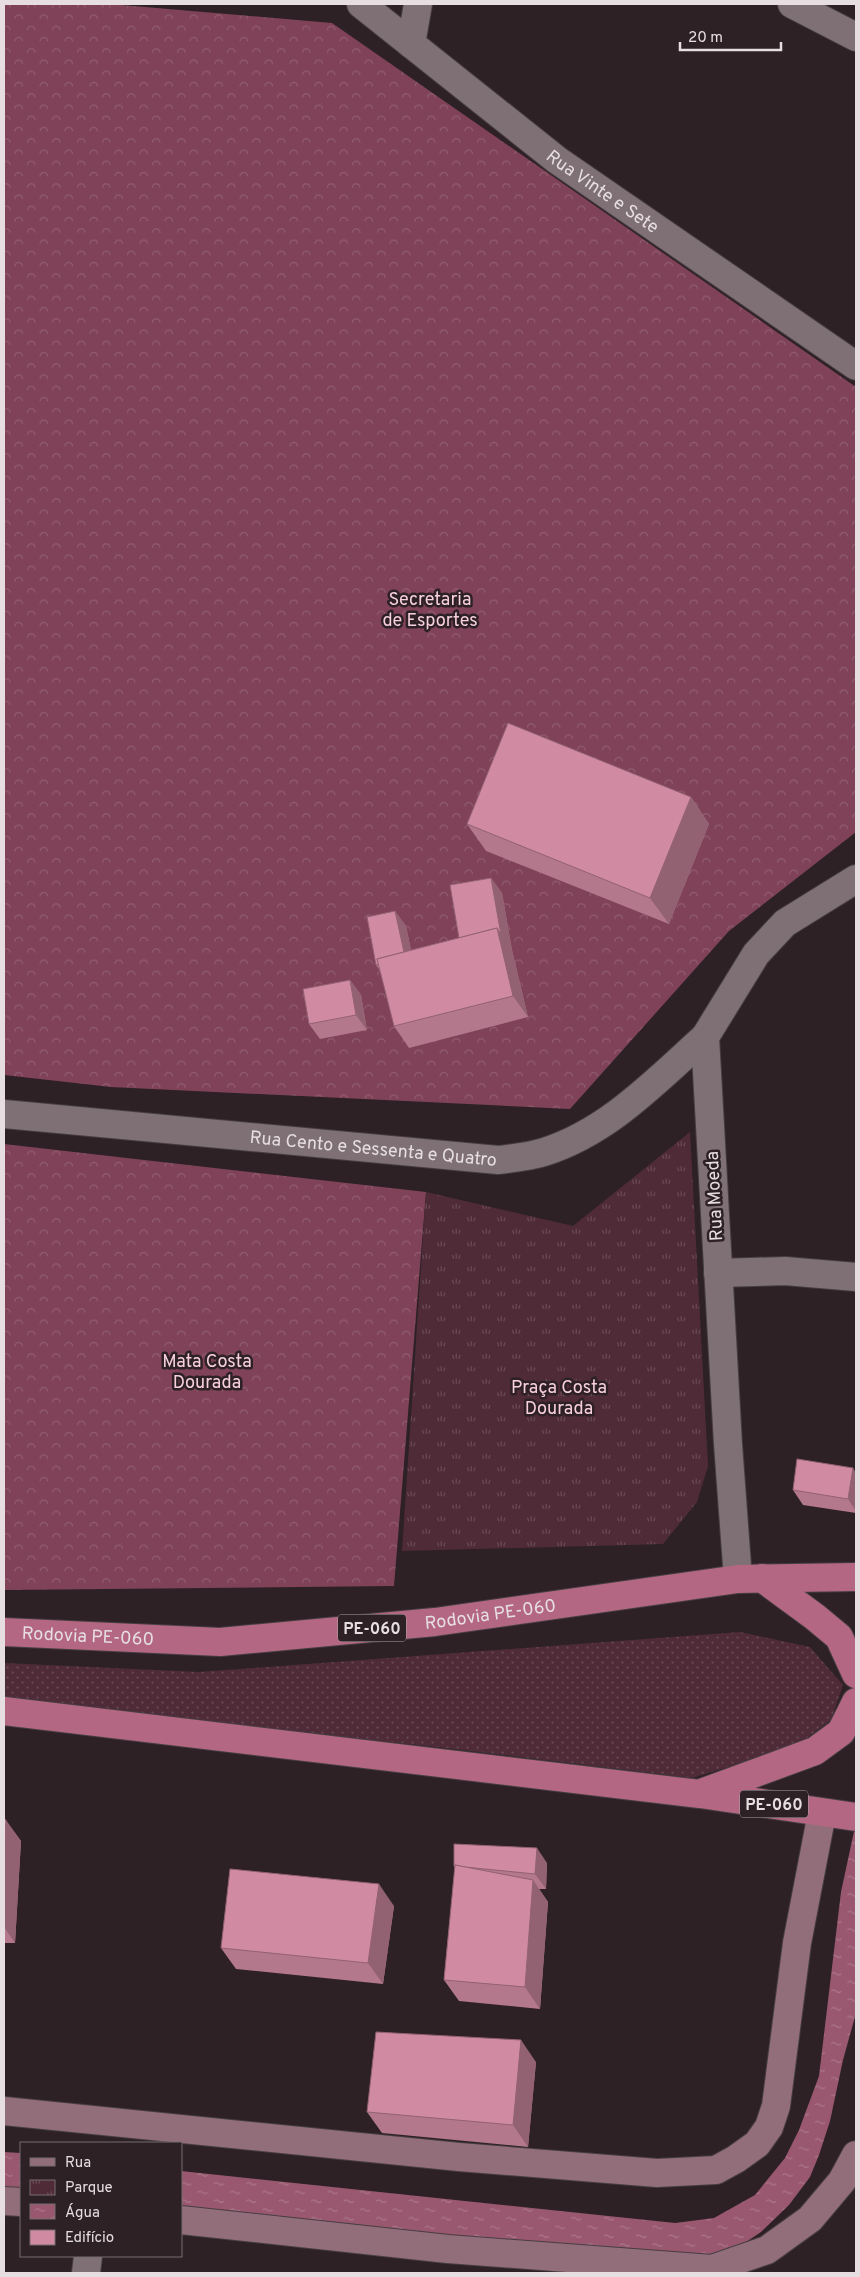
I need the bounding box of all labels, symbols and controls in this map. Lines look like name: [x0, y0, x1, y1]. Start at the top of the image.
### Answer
scale bar: [680, 20, 781, 52]
text: 20 m: [688, 29, 723, 48]
street label: Rua Vinte e Sete: [541, 146, 663, 240]
park label: Secretaria de Esportes: [382, 589, 478, 633]
street label: Rua Cento e Sessenta e Quatro: [249, 1127, 498, 1173]
street label: Rua Moeda: [702, 1150, 729, 1242]
park label: Mata Costa Dourada: [162, 1351, 252, 1395]
park label: Praça Costa Dourada: [511, 1377, 607, 1421]
street label: Rodovia PE-060: [424, 1595, 558, 1636]
road number: PE-060: [338, 1615, 406, 1642]
street label: Rodovia PE-060: [21, 1623, 154, 1652]
road number: PE-060: [740, 1790, 808, 1818]
legend: [20, 2142, 182, 2257]
text: Rua: [65, 2154, 91, 2173]
text: Parque: [65, 2179, 113, 2198]
text: Água: [65, 2203, 100, 2223]
text: Edifício: [65, 2229, 114, 2248]

